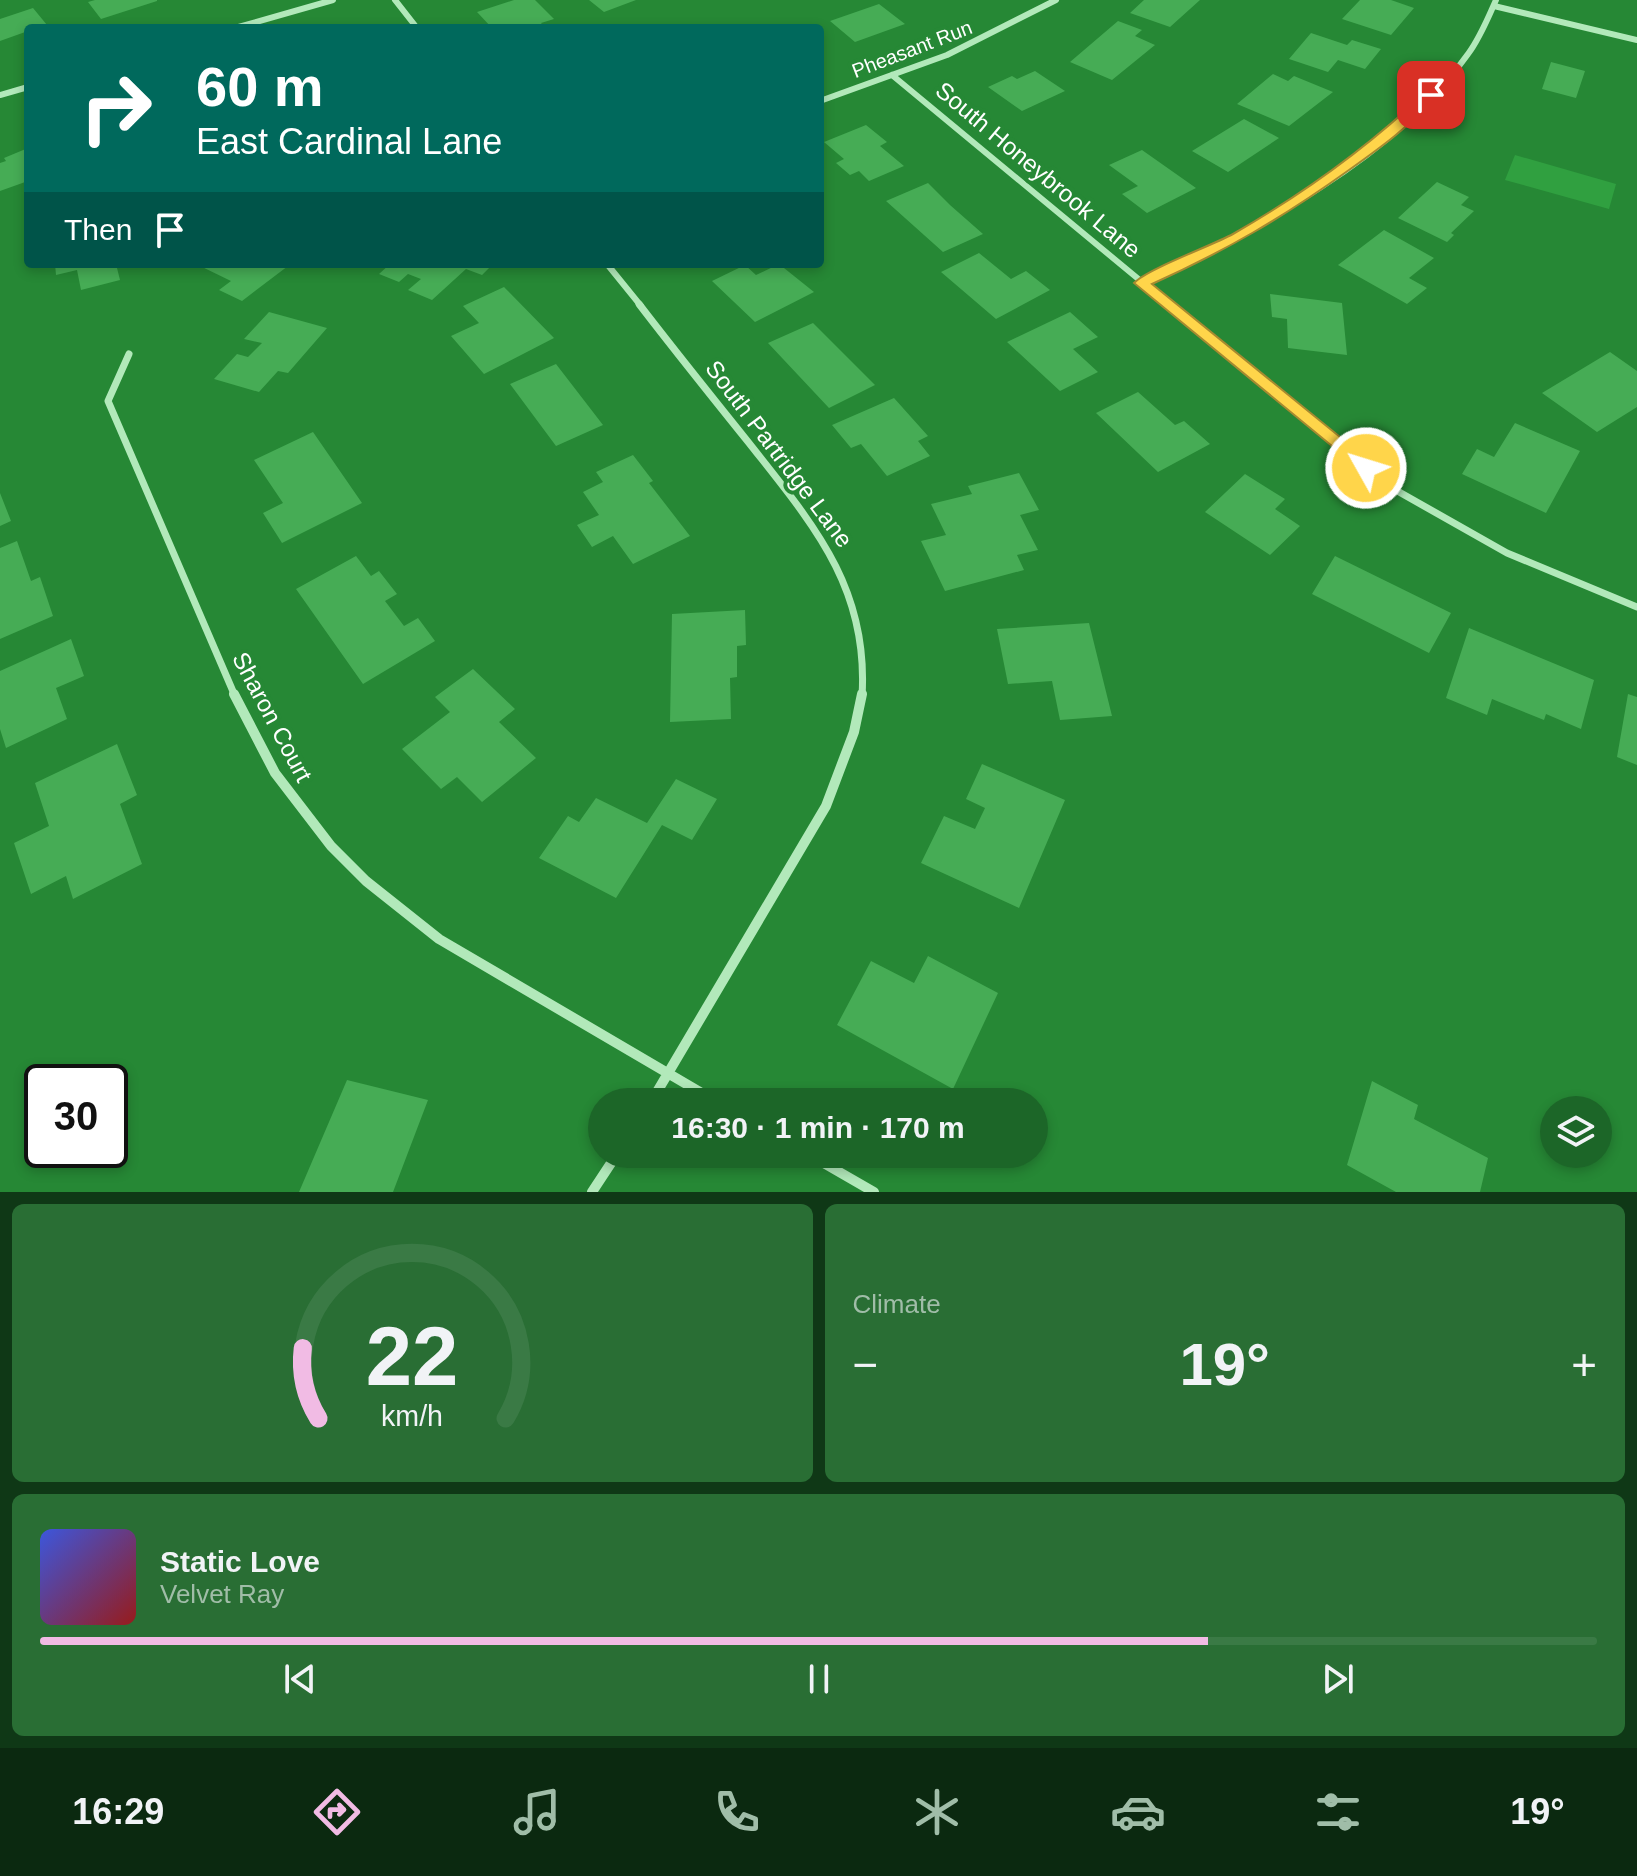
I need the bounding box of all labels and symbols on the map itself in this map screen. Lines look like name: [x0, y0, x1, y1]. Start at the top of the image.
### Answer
street label: Pheasant Run: [849, 16, 975, 82]
pin: [1397, 61, 1465, 129]
street label: South Honeybrook Lane: [930, 76, 1146, 263]
street label: South Partridge Lane: [700, 355, 858, 552]
position arrow: [1324, 426, 1408, 510]
street label: Sharon Court: [227, 647, 318, 786]
speed limit sign: 30: [24, 1064, 128, 1168]

